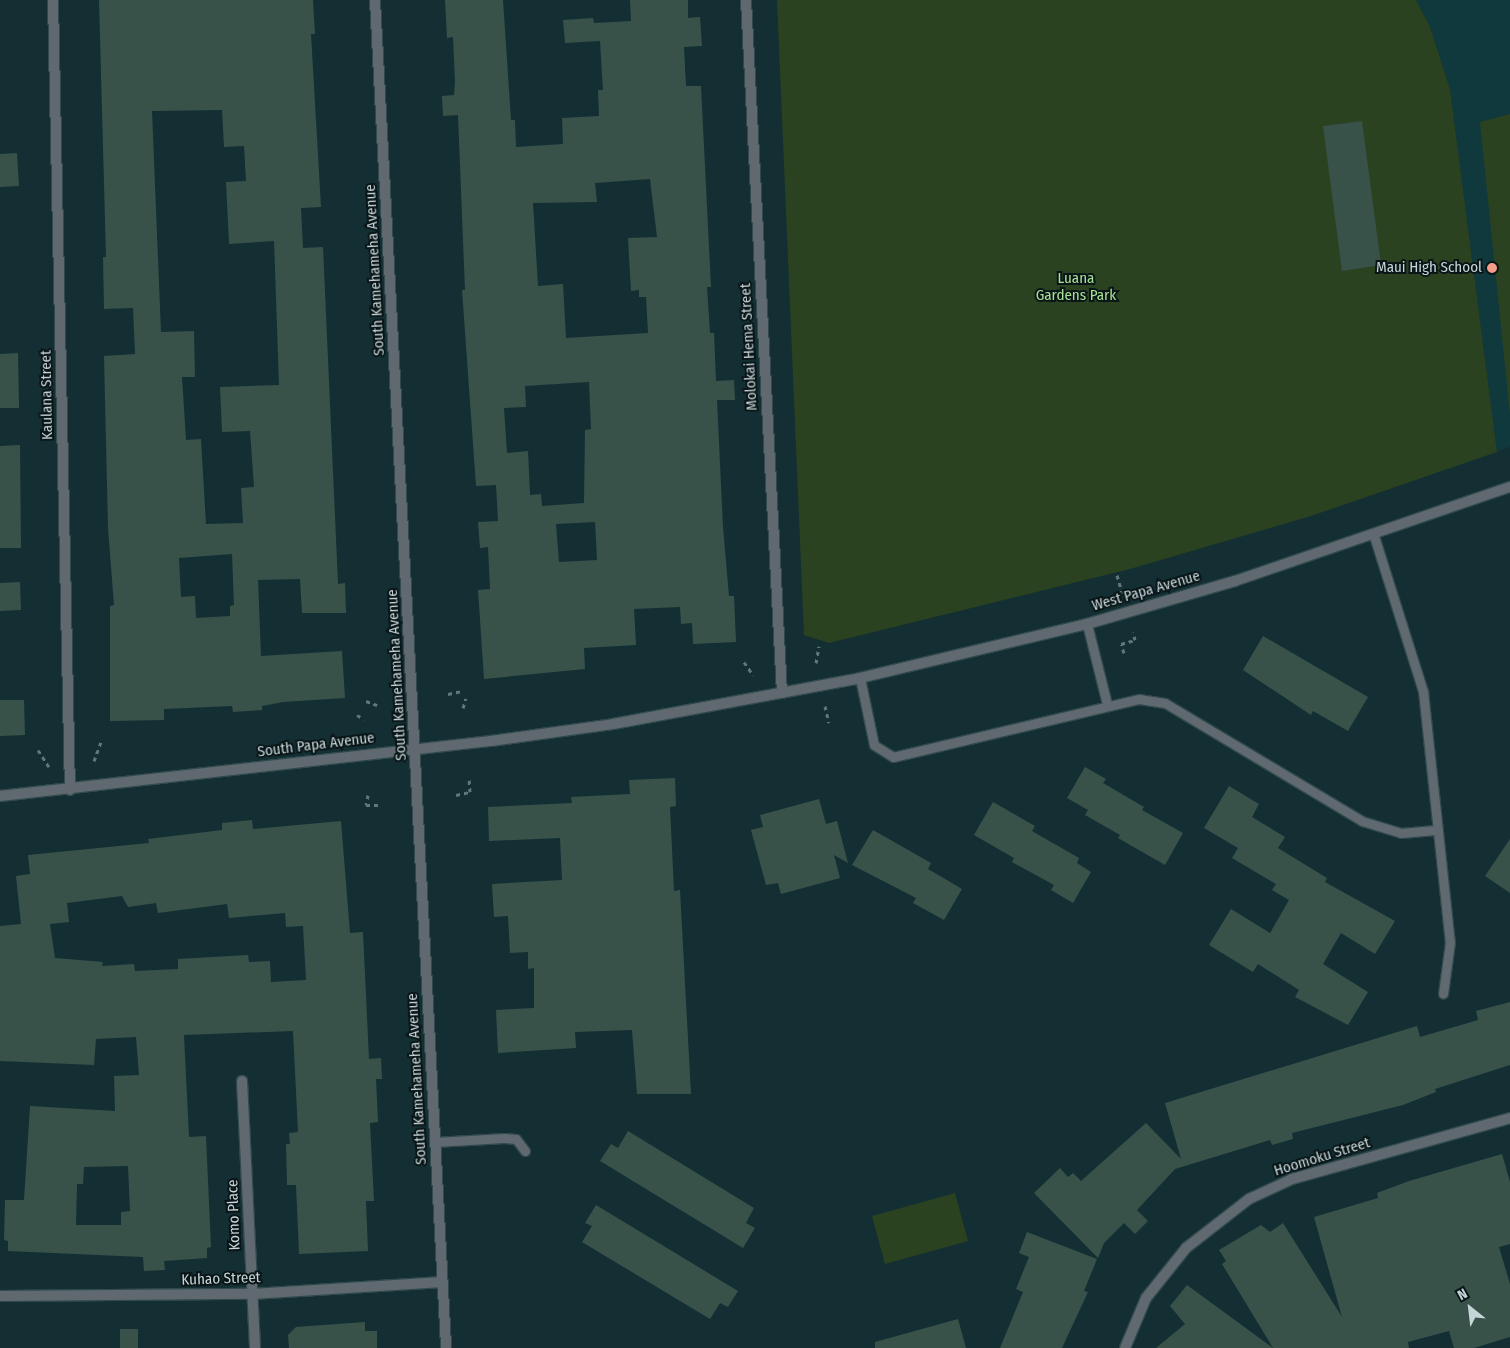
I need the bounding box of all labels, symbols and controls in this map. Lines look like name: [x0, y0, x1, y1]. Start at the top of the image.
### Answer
street label: South Kamehameha Avenue: [362, 184, 388, 356]
place label: Maui High School: [1376, 259, 1482, 277]
marker: Maui High School: [1486, 262, 1498, 274]
park label: Luana Gardens Park: [1036, 269, 1116, 304]
street label: Molokai Hema Street: [737, 283, 761, 411]
street label: Kaulana Street: [37, 350, 57, 440]
street label: West Papa Avenue: [1090, 567, 1202, 615]
street label: South Kamehameha Avenue: [384, 589, 410, 761]
street label: South Papa Avenue: [256, 729, 376, 761]
street label: South Kamehameha Avenue: [404, 993, 430, 1165]
street label: Hoomoku Street: [1272, 1134, 1372, 1180]
street label: Komo Place: [224, 1179, 244, 1251]
street label: Kuhao Street: [181, 1269, 261, 1289]
north arrow: [1445, 1283, 1495, 1333]
text: N: [1455, 1285, 1470, 1304]

